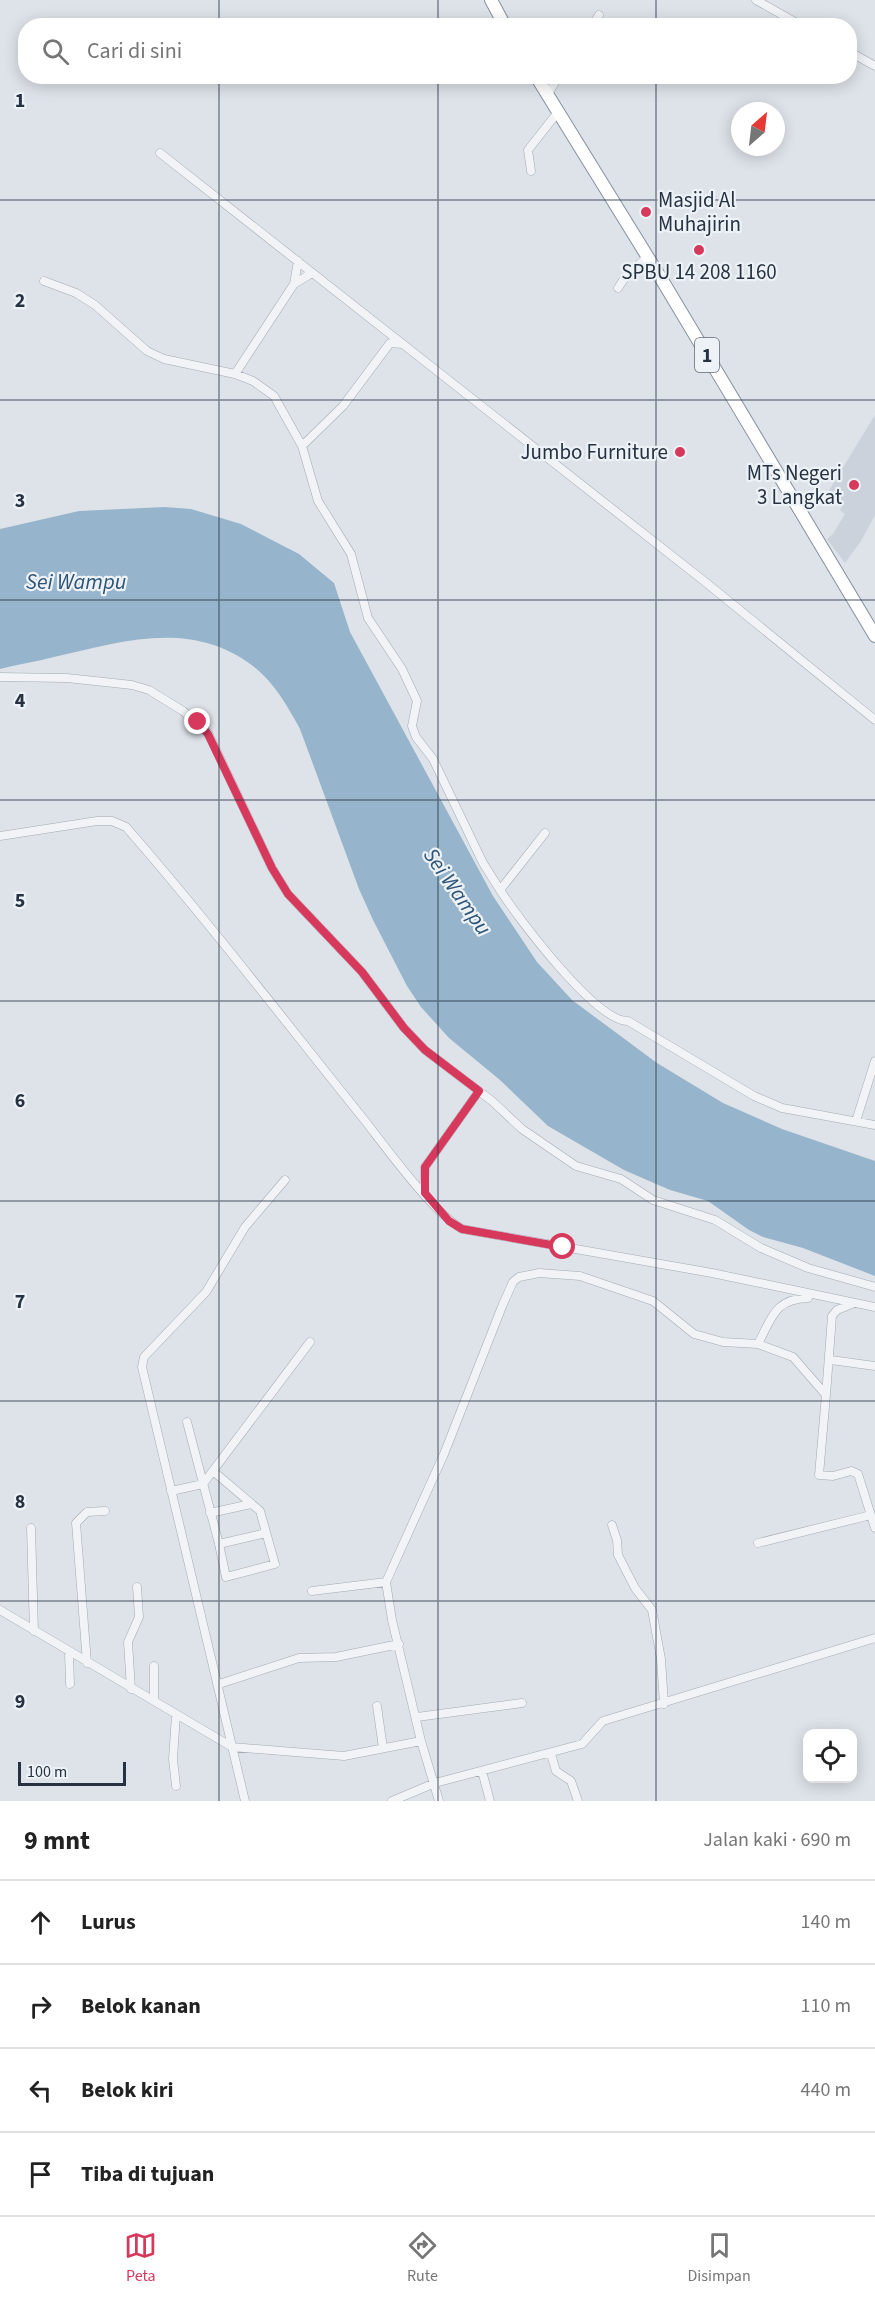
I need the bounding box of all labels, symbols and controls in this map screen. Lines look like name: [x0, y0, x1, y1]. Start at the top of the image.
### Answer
search box: [18, 18, 857, 84]
icon: search: [39, 35, 72, 68]
text: Cari di sini: [87, 35, 182, 67]
text: 1: [15, 87, 25, 115]
north arrow: [731, 102, 785, 156]
place label: Masjid Al Muhajirin: [658, 185, 741, 239]
marker: Masjid Al Muhajirin: [639, 205, 653, 219]
marker: SPBU 14 208 1160: [692, 243, 706, 257]
place label: SPBU 14 208 1160: [621, 257, 777, 287]
text: 2: [15, 287, 25, 315]
road number: 1: [695, 338, 719, 372]
place label: Jumbo Furniture: [521, 437, 668, 467]
marker: Jumbo Furniture: [673, 445, 687, 459]
place label: MTs Negeri 3 Langkat: [747, 458, 842, 512]
marker: MTs Negeri 3 Langkat: [847, 478, 861, 492]
text: 3: [15, 487, 25, 515]
water label: Sei Wampu: [26, 566, 126, 598]
text: 4: [15, 687, 26, 715]
route end: [184, 708, 210, 734]
water label: Sei Wampu: [415, 841, 499, 942]
text: 5: [15, 887, 25, 915]
text: 6: [15, 1087, 25, 1115]
route start: [549, 1233, 575, 1259]
text: 7: [15, 1288, 25, 1316]
text: 8: [15, 1488, 25, 1516]
text: 9: [15, 1688, 25, 1716]
map controls: [803, 1729, 857, 1783]
button: locate: [803, 1729, 857, 1783]
scale bar: [18, 1759, 126, 1786]
text: 100 m: [27, 1761, 67, 1783]
text: 9 mnt: [24, 1822, 90, 1859]
text: Jalan kaki · 690 m: [703, 1826, 851, 1854]
icon: ahead: [24, 1906, 57, 1939]
text: Lurus: [81, 1906, 136, 1938]
text: 140 m: [801, 1908, 851, 1936]
icon: right: [24, 1990, 57, 2023]
text: Belok kanan: [81, 1990, 201, 2022]
text: 110 m: [801, 1992, 851, 2020]
icon: left: [24, 2074, 57, 2107]
text: Belok kiri: [81, 2074, 174, 2106]
text: 440 m: [801, 2076, 851, 2104]
icon: arrive: [24, 2158, 57, 2191]
text: Tiba di tujuan: [81, 2158, 214, 2190]
tab: Peta: [124, 2229, 157, 2287]
tab: Rute: [406, 2229, 439, 2287]
tab: Disimpan: [688, 2229, 751, 2287]

